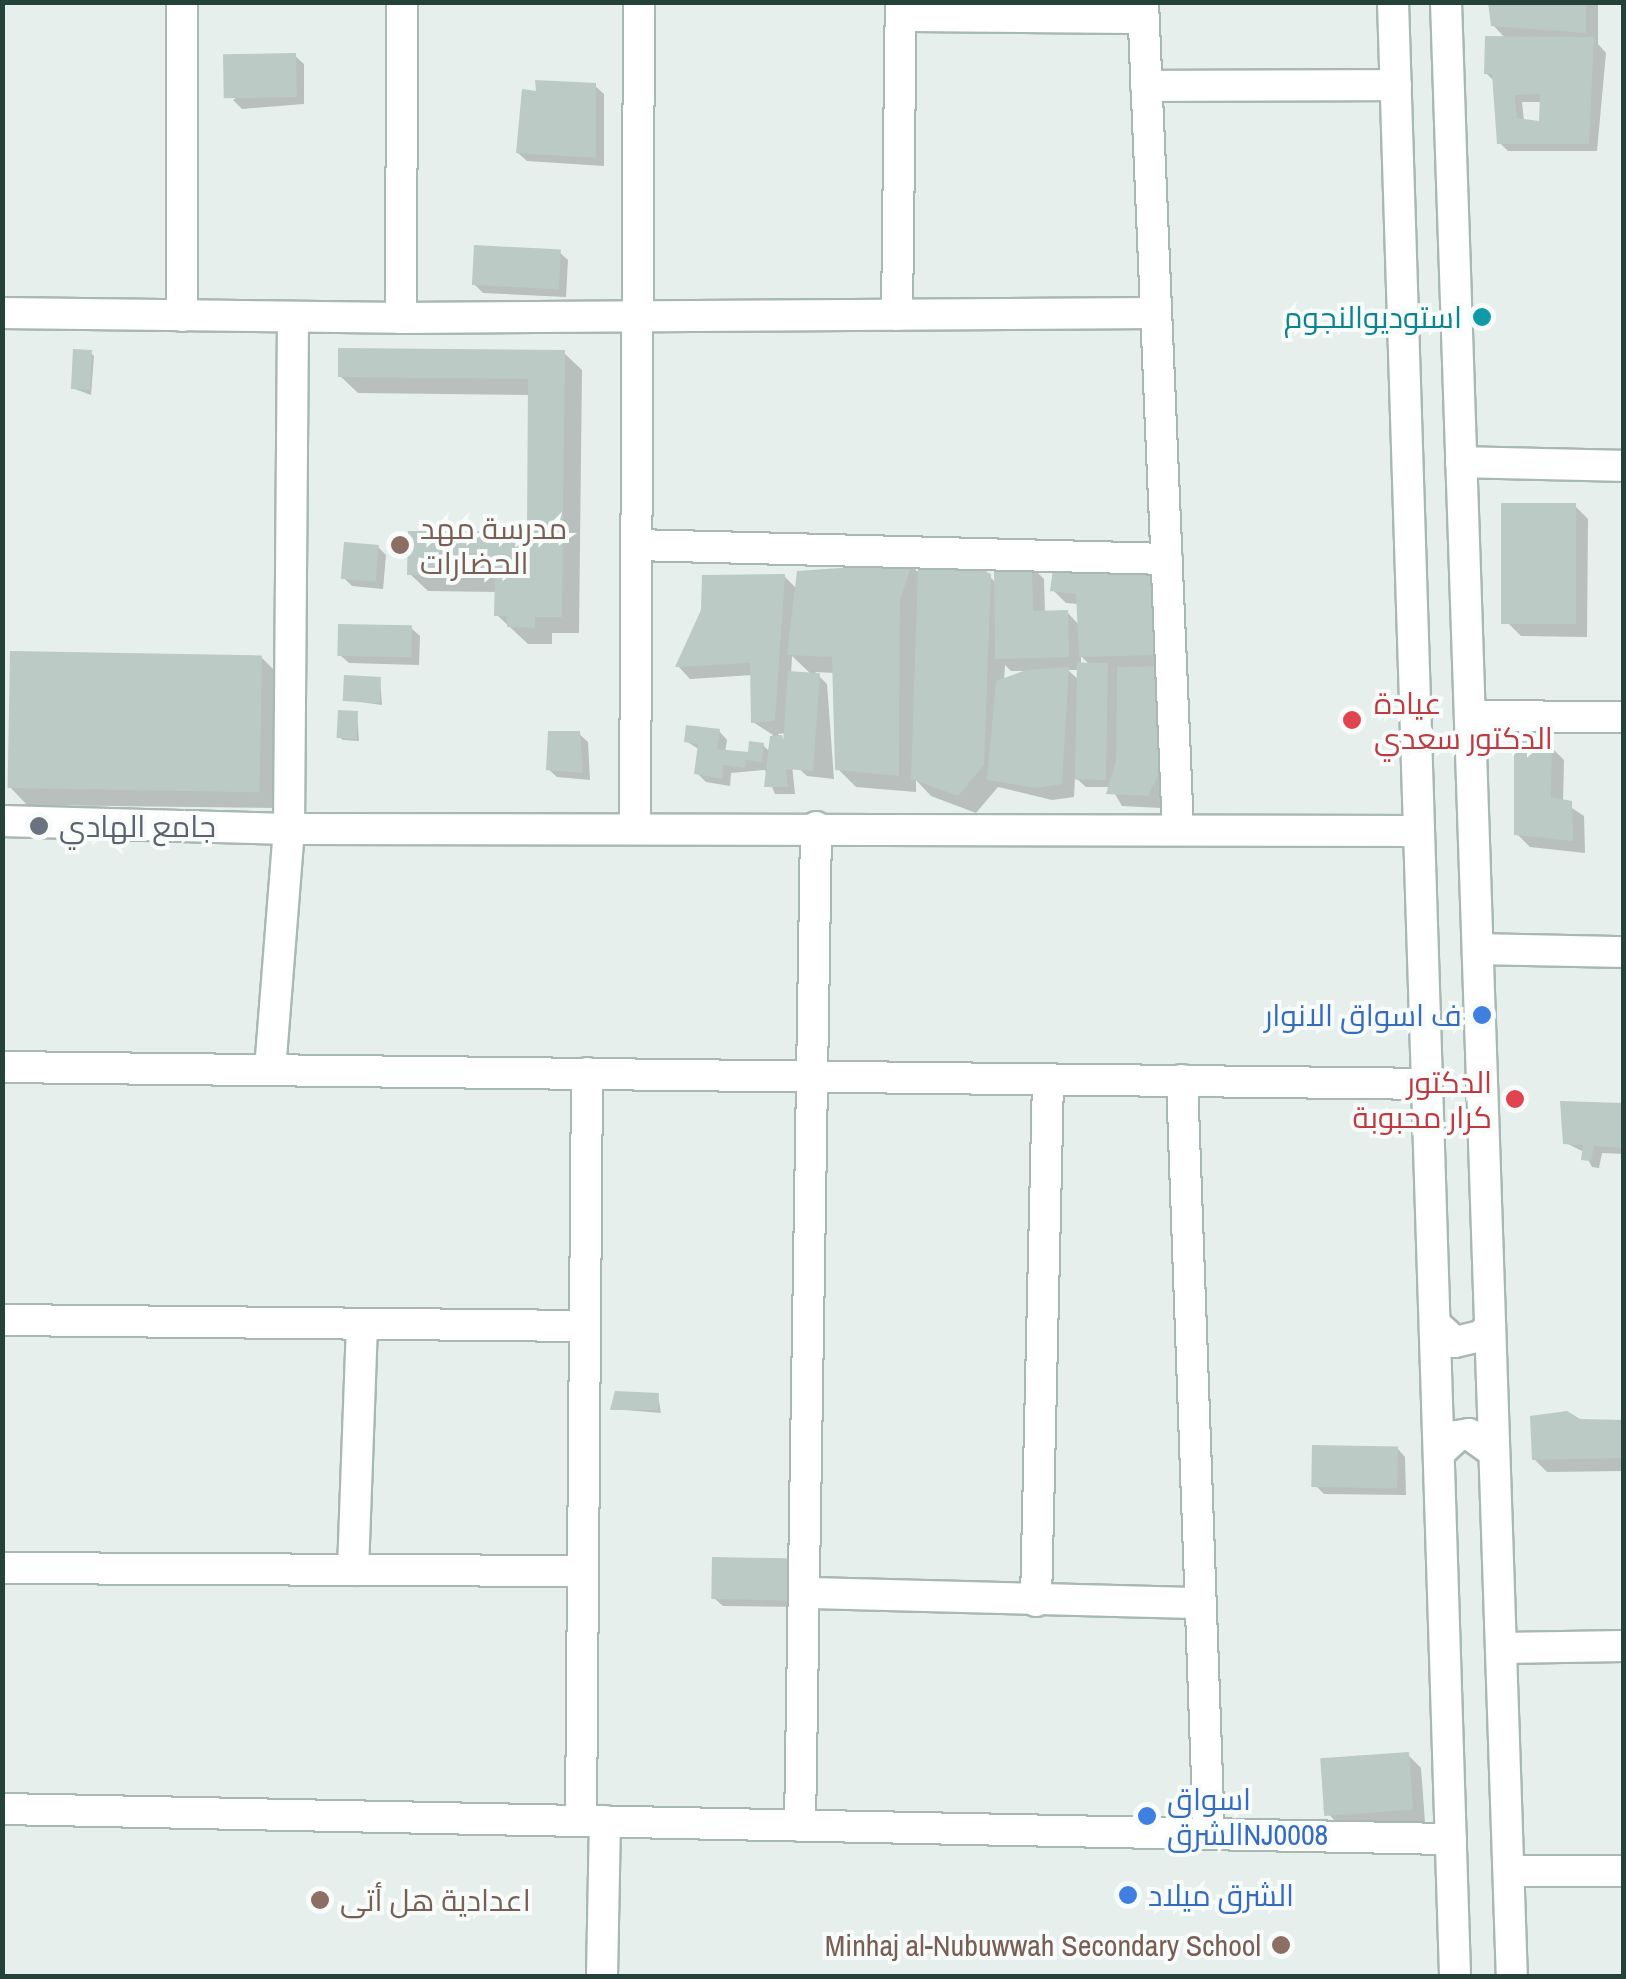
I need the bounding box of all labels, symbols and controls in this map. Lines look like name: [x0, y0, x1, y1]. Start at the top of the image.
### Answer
place label: استوديوالنجوم: [1284, 299, 1462, 335]
marker: استوديوالنجوم: [1471, 306, 1493, 328]
place label: مدرسة مهد الحضارات: [420, 510, 567, 580]
marker: مدرسة مهد الحضارات: [389, 534, 411, 556]
place label: عيادة الدكتور سعدي: [1374, 685, 1553, 756]
marker: عيادة الدكتور سعدي: [1339, 707, 1365, 733]
place label: جامع الهادي: [59, 808, 216, 844]
marker: جامع الهادي: [28, 815, 50, 837]
place label: ف اسواق الانوار: [1264, 997, 1462, 1033]
marker: ف اسواق الانوار: [1471, 1004, 1493, 1026]
place label: الدكتور كرار محبوبة: [1353, 1064, 1492, 1134]
marker: الدكتور كرار محبوبة: [1502, 1086, 1528, 1112]
place label: اسواق الشرقNJ0008: [1167, 1781, 1328, 1852]
marker: اسواق الشرقNJ0008: [1136, 1805, 1158, 1827]
place label: الشرق ميلاد: [1148, 1877, 1294, 1913]
place label: اعدادية هل أتى: [340, 1882, 531, 1918]
marker: الشرق ميلاد: [1117, 1884, 1139, 1906]
marker: اعدادية هل أتى: [309, 1889, 331, 1911]
place label: Minhaj al-Nubuwwah Secondary School: [825, 1927, 1261, 1963]
marker: Minhaj al-Nubuwwah Secondary School: [1270, 1934, 1292, 1956]

